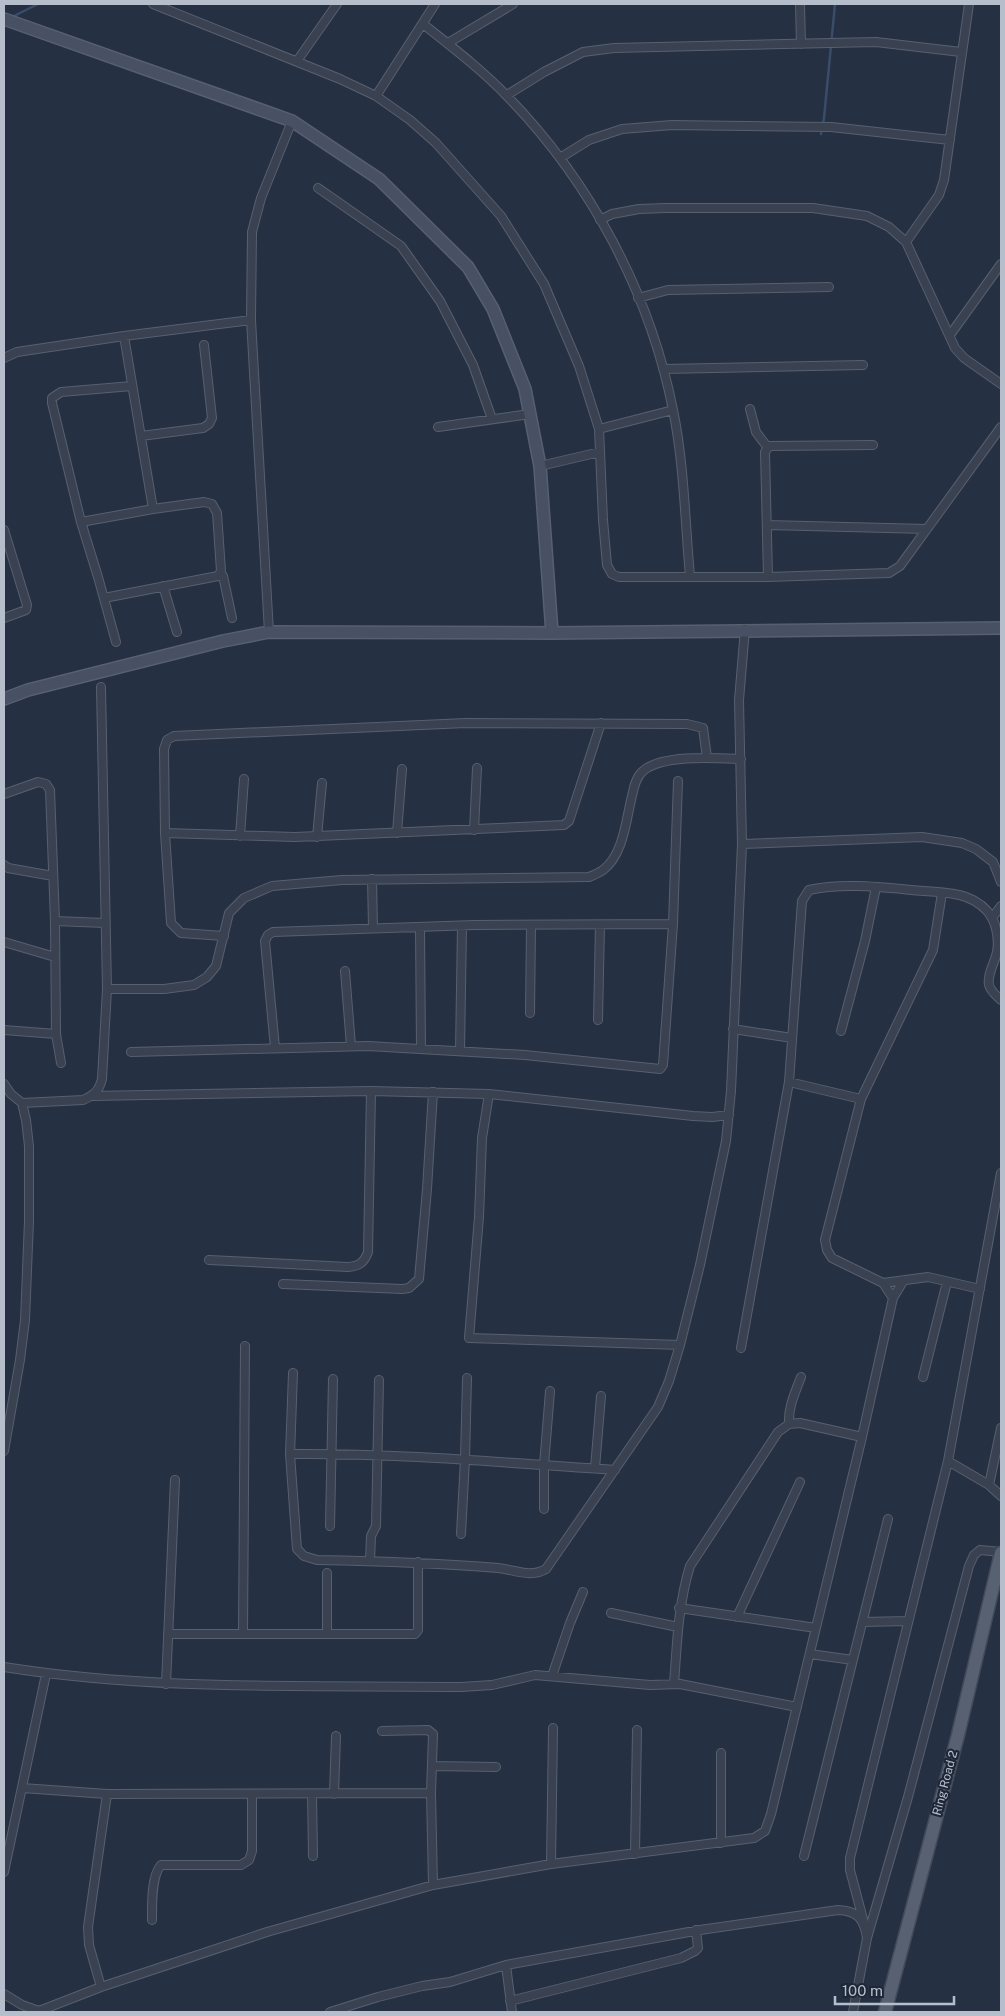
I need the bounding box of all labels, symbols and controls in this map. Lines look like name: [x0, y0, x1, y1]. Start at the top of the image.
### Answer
street label: Ring Road 2: [930, 1749, 960, 1817]
scale bar: [835, 1974, 954, 2006]
text: 100 m: [842, 1982, 883, 1999]

